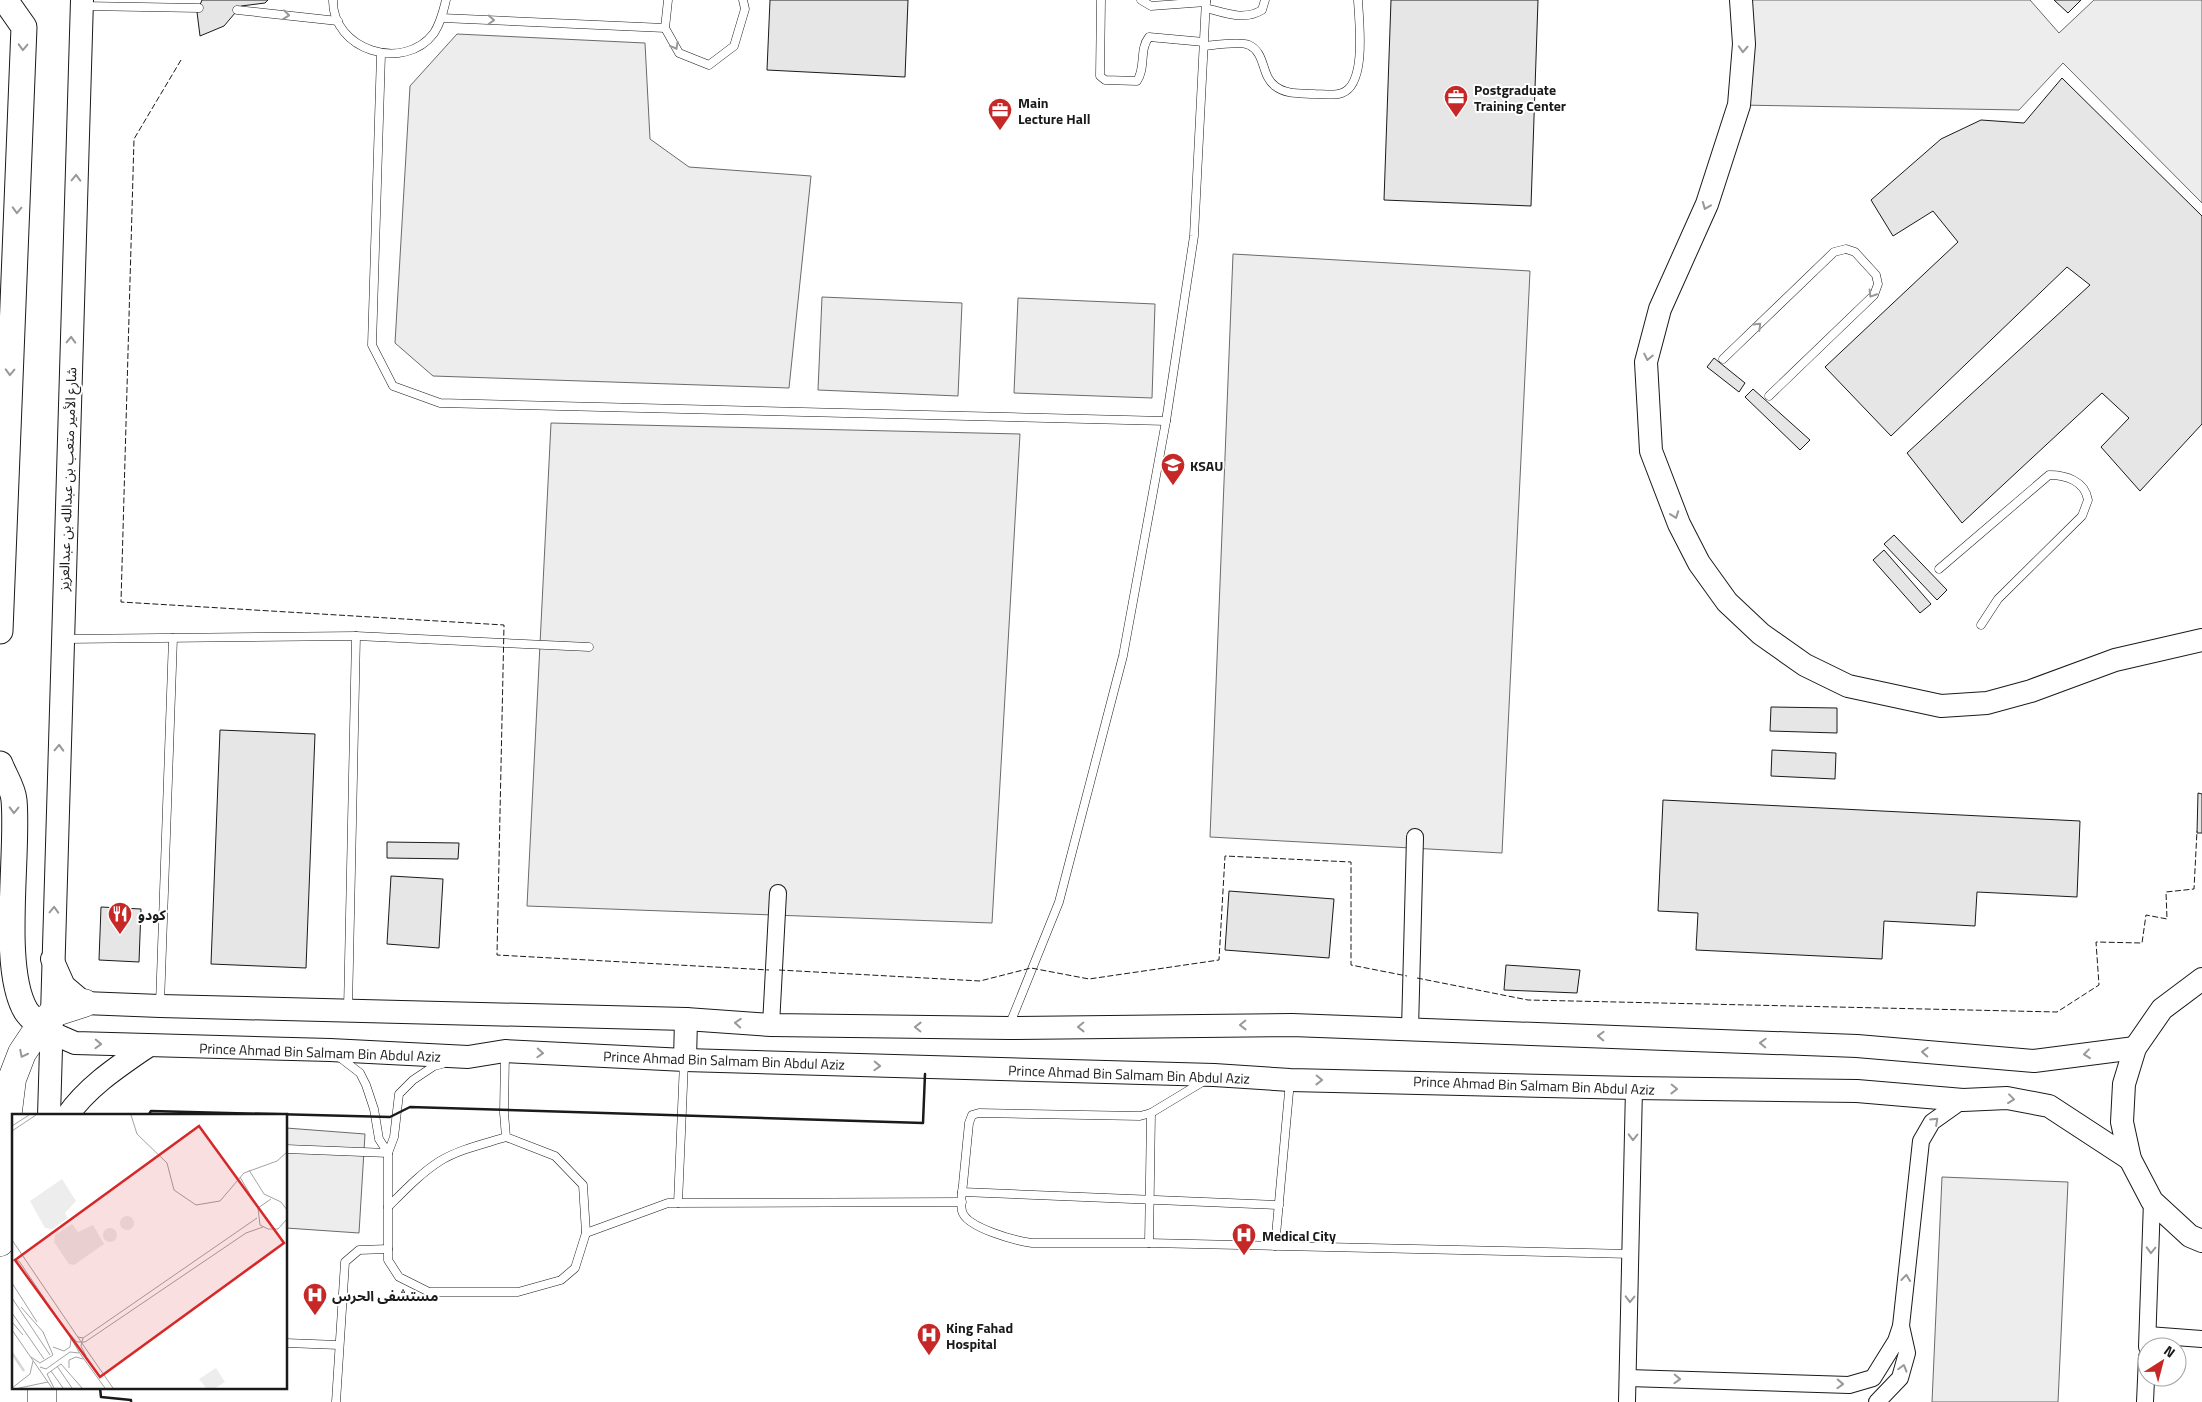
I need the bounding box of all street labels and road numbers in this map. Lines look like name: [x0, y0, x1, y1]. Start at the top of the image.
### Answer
street label: شارع الأمير متعب بن عبدالله بن عبدالعزيز: [53, 367, 82, 592]
street label: Prince Ahmad Bin Salmam Bin Abdul Aziz: [199, 1037, 441, 1067]
street label: Prince Ahmad Bin Salmam Bin Abdul Aziz: [603, 1045, 845, 1075]
street label: Prince Ahmad Bin Salmam Bin Abdul Aziz: [1008, 1059, 1250, 1089]
street label: Prince Ahmad Bin Salmam Bin Abdul Aziz: [1413, 1070, 1655, 1100]

